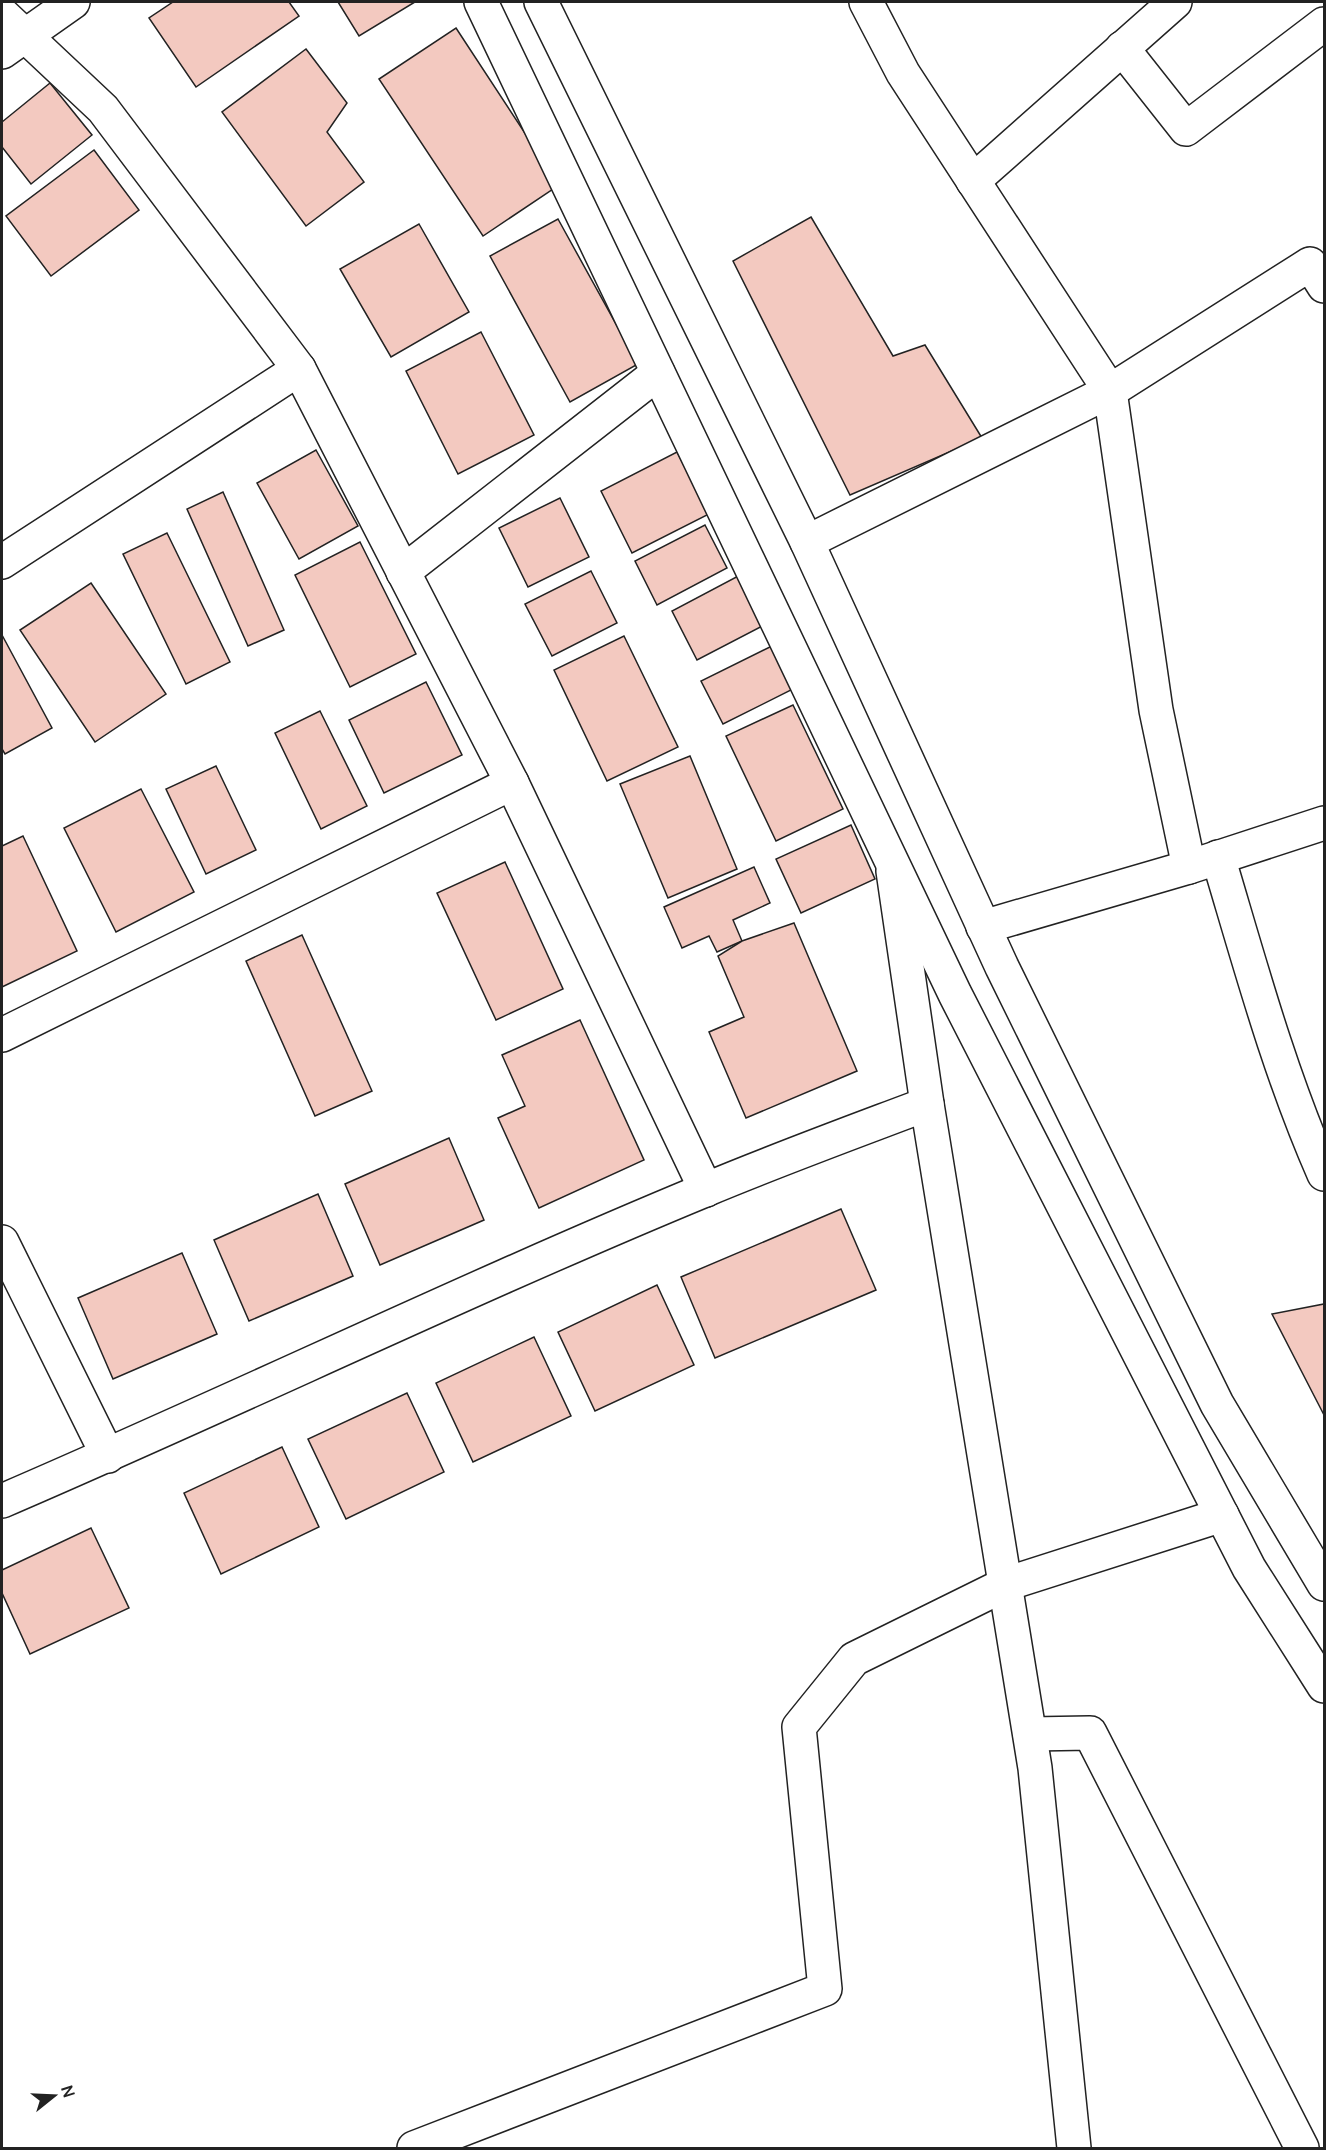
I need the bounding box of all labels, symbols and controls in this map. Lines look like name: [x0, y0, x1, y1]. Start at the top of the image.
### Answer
north arrow: [24, 2066, 84, 2126]
text: N: [56, 2082, 81, 2100]

